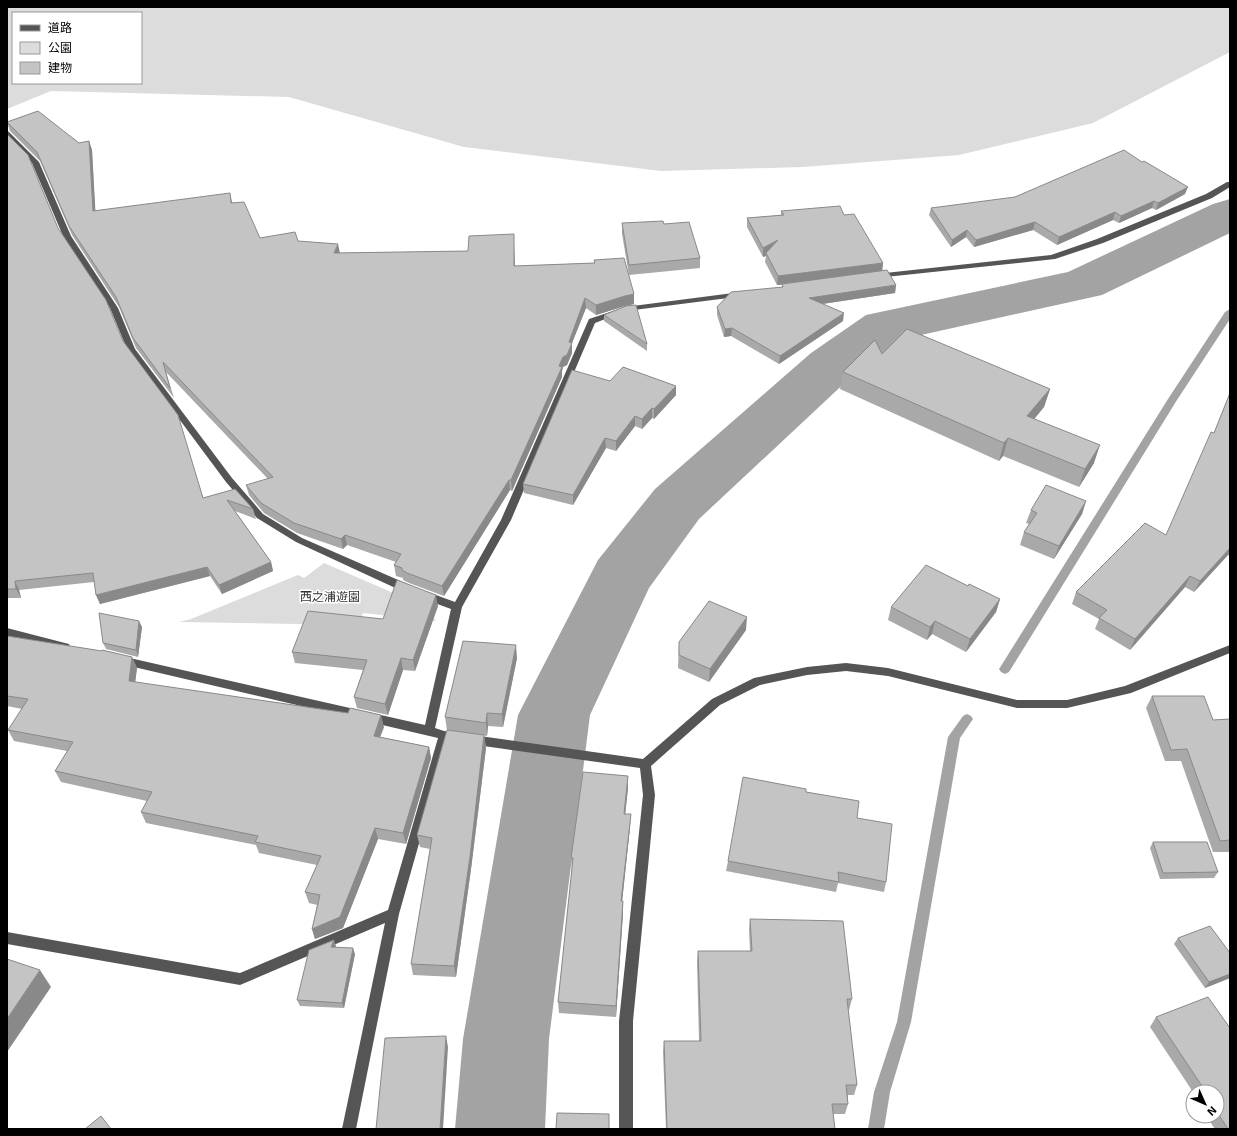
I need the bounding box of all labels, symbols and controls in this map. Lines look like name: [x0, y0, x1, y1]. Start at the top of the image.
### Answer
legend: [12, 12, 142, 84]
text: 道路: [48, 20, 72, 34]
text: 公園: [48, 40, 72, 54]
text: 建物: [48, 60, 72, 74]
park label: 西之浦遊園: [300, 589, 360, 603]
north arrow: [1185, 1084, 1225, 1124]
text: N: [1205, 1104, 1220, 1119]

